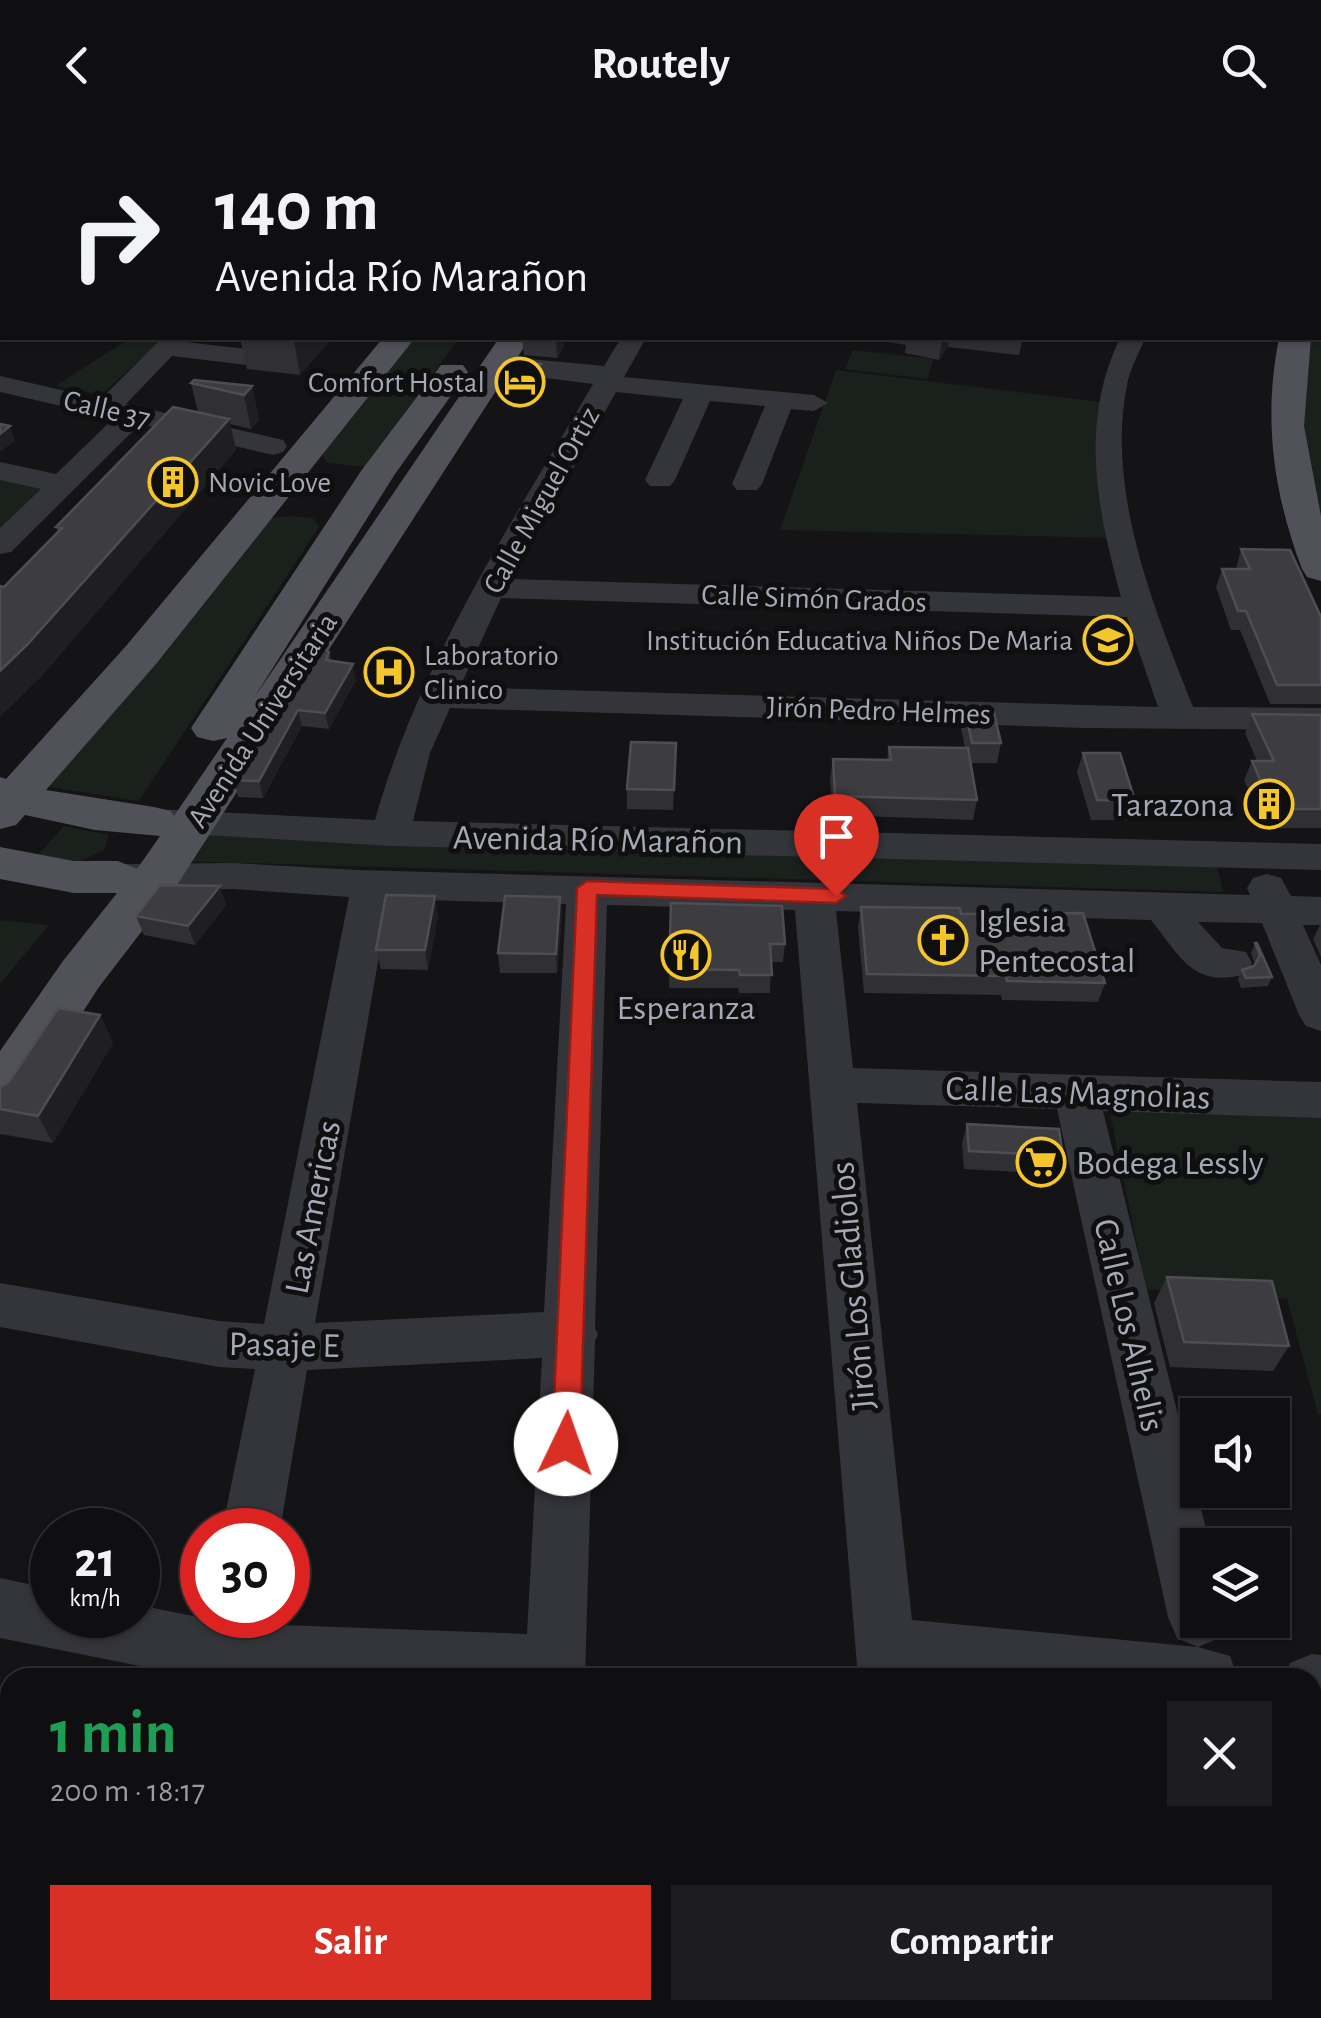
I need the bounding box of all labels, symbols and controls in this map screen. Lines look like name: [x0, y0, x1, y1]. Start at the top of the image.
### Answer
icon: back: [50, 38, 105, 93]
icon: search: [1216, 38, 1271, 93]
text: Routely: [591, 42, 730, 87]
icon: right: [50, 170, 180, 300]
text: 140 m: [215, 173, 379, 243]
text: Avenida Río Marañon: [215, 255, 588, 300]
hotel icon: Comfort Hostal: [494, 356, 546, 408]
place label: Comfort Hostal: [308, 368, 485, 398]
street label: Calle 37: [61, 385, 153, 434]
street label: Calle Miguel Ortiz: [478, 402, 605, 599]
building icon: Novic Love: [147, 456, 199, 508]
place label: Novic Love: [208, 468, 331, 498]
street label: Calle Simón Grados: [701, 580, 927, 618]
street label: Avenida Universitaria: [182, 608, 343, 833]
school or university icon: Institución Educativa Niños De Maria: [1082, 614, 1134, 666]
place label: Institución Educativa Niños De Maria: [646, 626, 1073, 656]
place label: Laboratorio Clinico: [424, 641, 559, 705]
hospital icon: Laboratorio Clinico: [363, 646, 415, 698]
street label: Jirón Pedro Helmes: [766, 692, 992, 730]
building icon: Tarazona: [1243, 778, 1295, 830]
place label: Tarazona: [1111, 788, 1234, 823]
pin: [794, 794, 879, 897]
icon: arrive: [809, 809, 864, 864]
street label: Avenida Río Marañon: [453, 820, 743, 861]
place label: Iglesia Pentecostal: [978, 904, 1135, 979]
church icon: Iglesia Pentecostal: [917, 914, 969, 966]
restaurant icon: Esperanza: [660, 929, 712, 981]
place label: Esperanza: [616, 991, 756, 1026]
street label: Calle Las Magnolias: [945, 1071, 1211, 1116]
street label: Las Americas: [280, 1118, 347, 1297]
supermarket icon: Bodega Lessly: [1015, 1136, 1067, 1188]
place label: Bodega Lessly: [1076, 1146, 1264, 1181]
street label: Jirón Los Gladiolos: [825, 1160, 882, 1412]
street label: Calle Los Alhelis: [1087, 1216, 1170, 1435]
street label: Pasaje E: [228, 1327, 340, 1364]
position arrow: [514, 1392, 618, 1496]
map controls: [1180, 1398, 1290, 1638]
button: sound: [1180, 1398, 1290, 1508]
speed limit sign: 30: [180, 1508, 310, 1638]
button: layers: [1180, 1528, 1290, 1638]
text: 21: [74, 1536, 116, 1586]
text: km/h: [69, 1586, 121, 1611]
button: close: [1167, 1701, 1272, 1806]
text: 1 min: [50, 1704, 176, 1764]
text: 200 m · 18:17: [50, 1775, 205, 1807]
button: Salir: [50, 1885, 651, 2000]
button: Compartir: [671, 1885, 1272, 2000]

